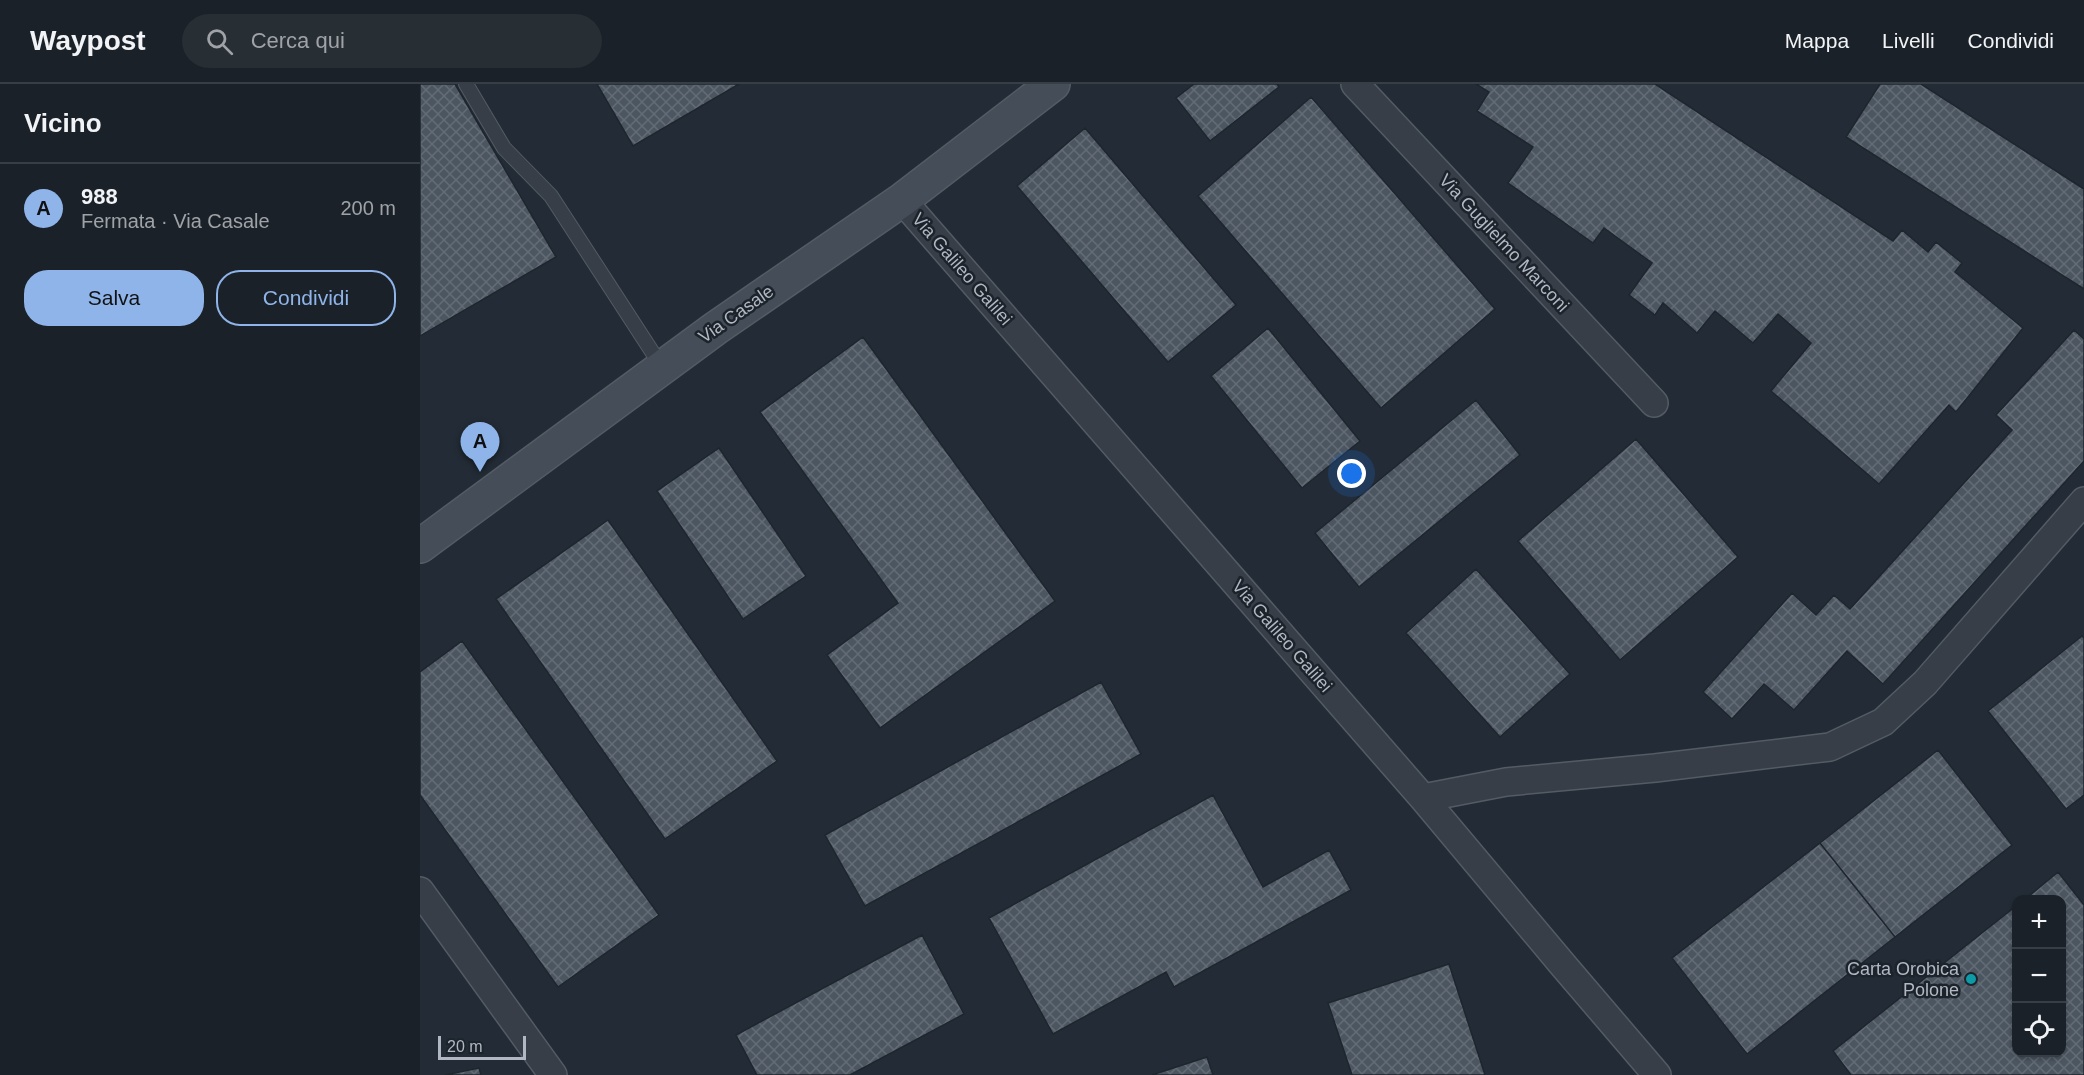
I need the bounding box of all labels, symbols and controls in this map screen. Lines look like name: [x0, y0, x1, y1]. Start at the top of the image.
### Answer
search box: [182, 14, 602, 68]
text: Waypost: [30, 25, 146, 56]
icon: search: [203, 25, 236, 58]
text: Cerca qui: [251, 28, 345, 53]
text: Mappa: [1785, 29, 1849, 52]
text: Livelli: [1882, 29, 1935, 52]
text: Condividi: [1968, 29, 2054, 52]
text: Vicino: [24, 108, 102, 138]
street label: Via Guglielmo Marconi: [1435, 170, 1573, 316]
text: 988: [81, 184, 118, 209]
text: A: [36, 197, 51, 219]
text: 200 m: [340, 197, 396, 219]
street label: Via Galileo Galilei: [908, 209, 1016, 329]
text: Fermata · Via Casale: [81, 210, 270, 232]
button: Salva: [24, 270, 204, 326]
button: Condividi: [216, 270, 396, 326]
street label: Via Casale: [695, 281, 777, 347]
pin: A: [460, 422, 500, 472]
your location: [1337, 459, 1366, 488]
street label: Via Galileo Galilei: [1228, 576, 1336, 696]
map controls: [2012, 895, 2066, 1057]
button: +: [2012, 895, 2066, 949]
button: −: [2012, 949, 2066, 1003]
place label: Carta Orobica Polone: [1847, 959, 1960, 1000]
marker: Carta Orobica Polone: [1964, 972, 1978, 986]
button: locate: [2012, 1003, 2066, 1057]
scale bar: [438, 1033, 526, 1060]
text: 20 m: [447, 1038, 483, 1055]

